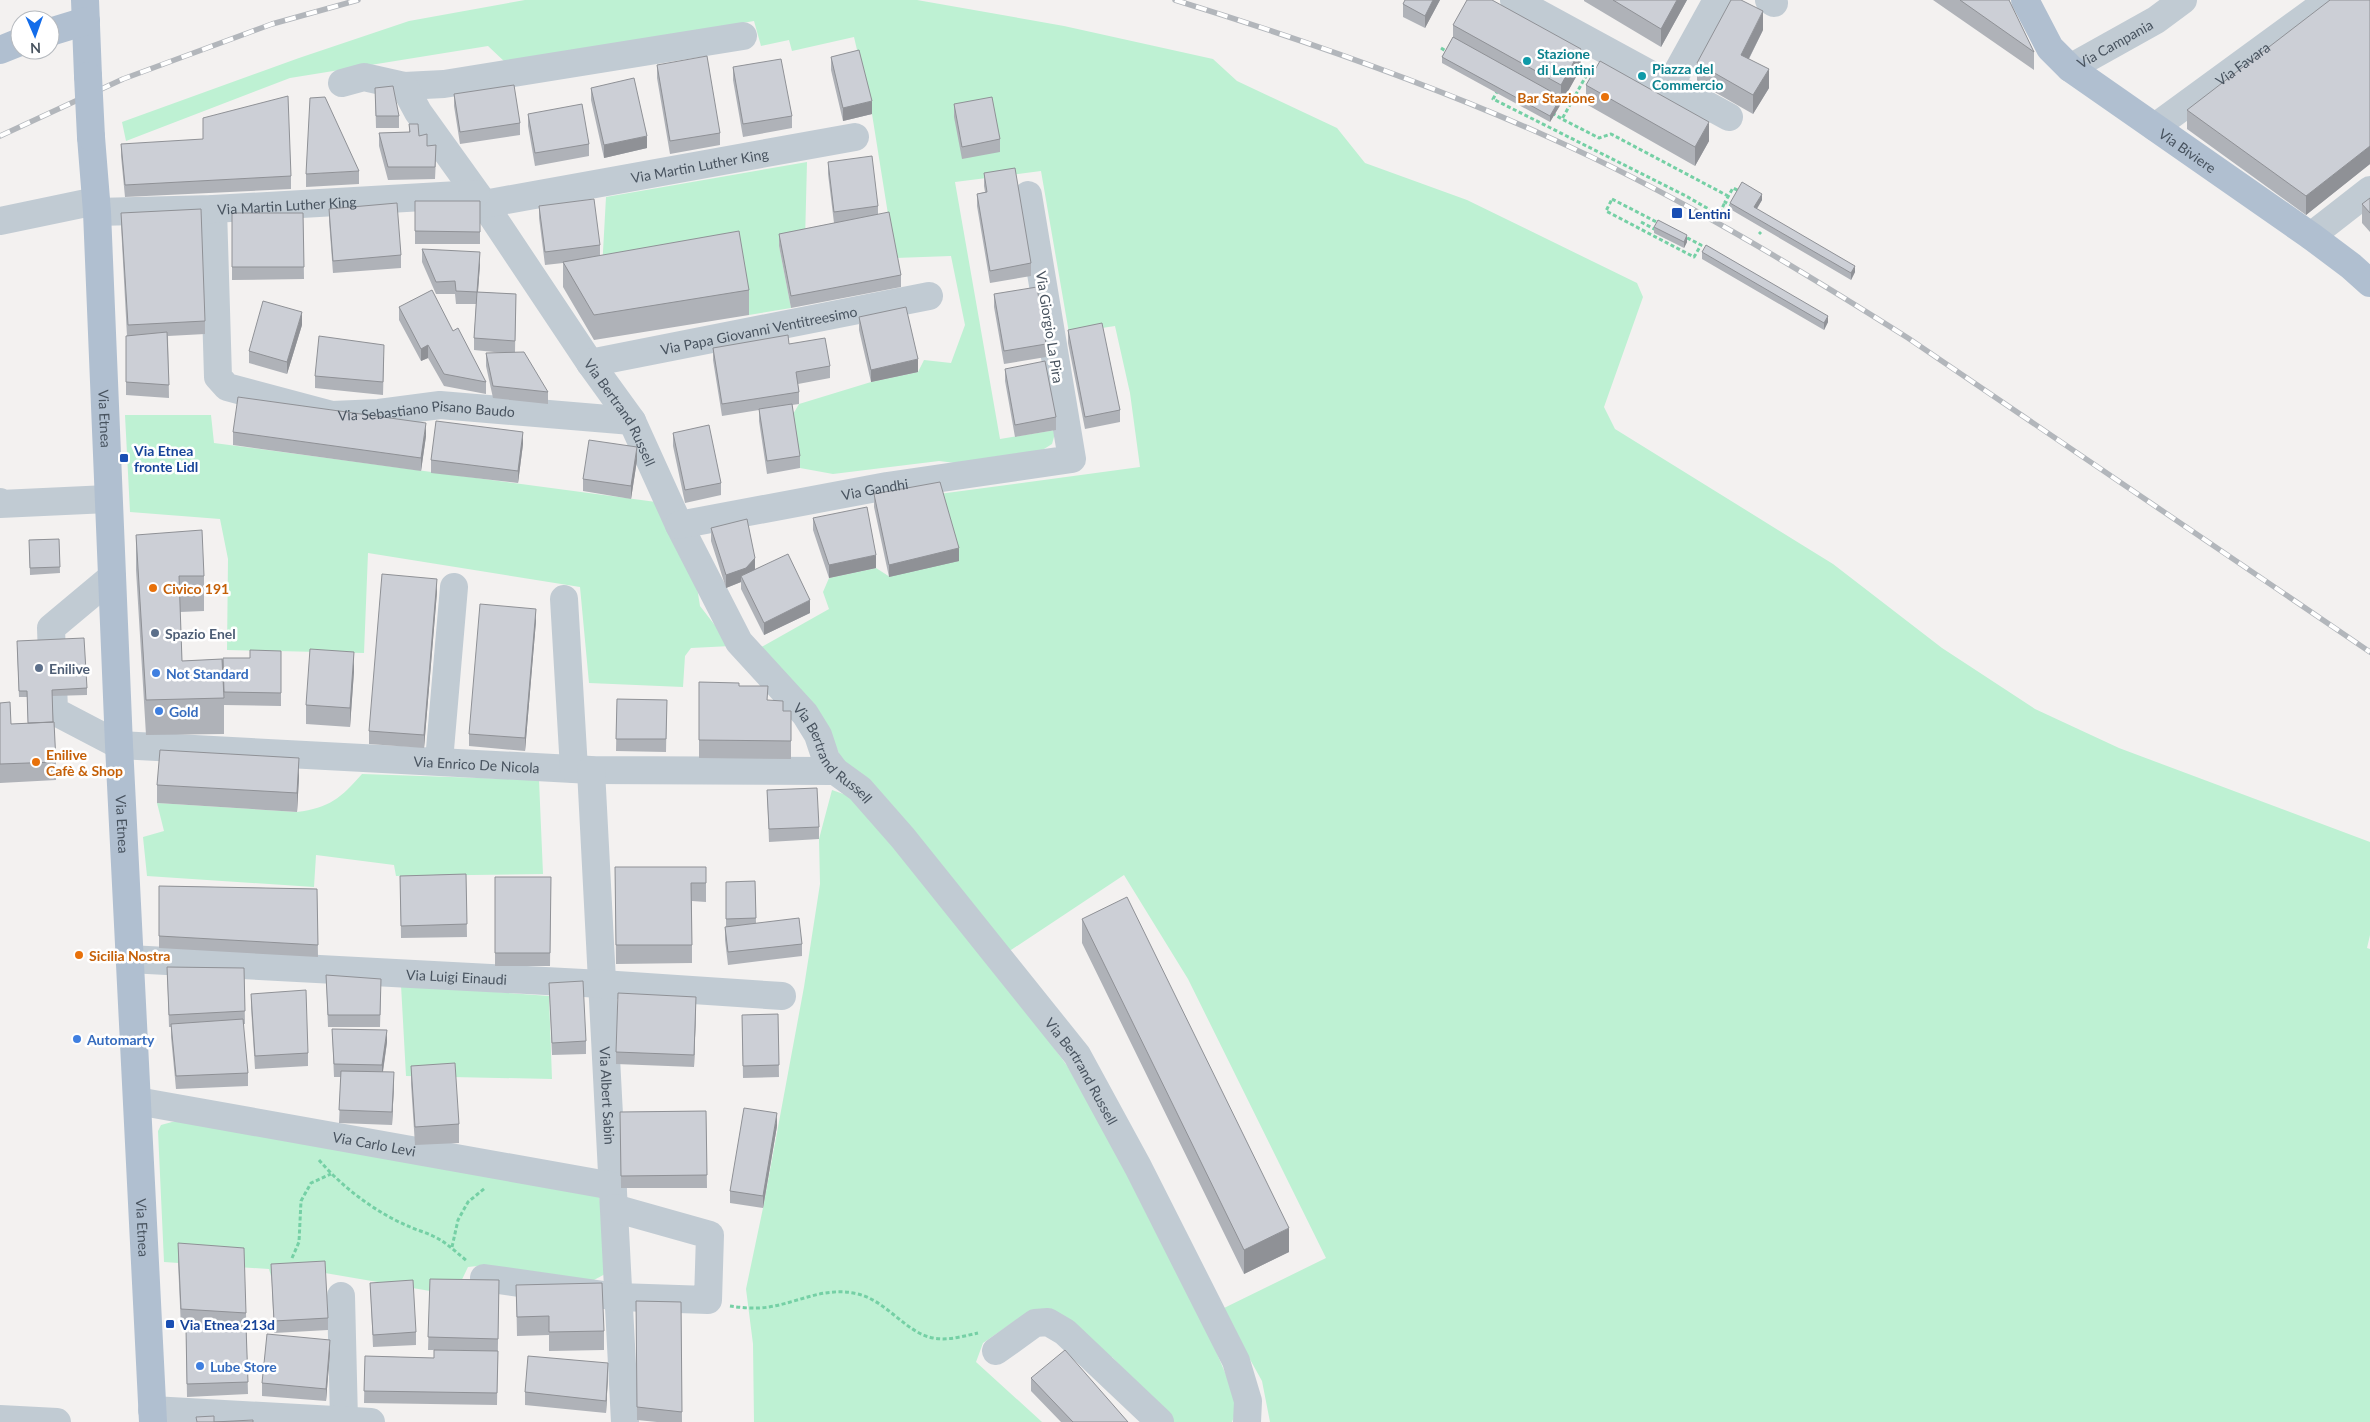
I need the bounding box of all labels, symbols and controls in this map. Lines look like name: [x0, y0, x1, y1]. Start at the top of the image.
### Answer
north arrow: [10, 10, 60, 60]
street label: Via Campania: [2074, 15, 2155, 71]
street label: Via Favara: [2212, 38, 2273, 89]
text: N: [30, 40, 41, 57]
place label: Stazione di Lentini: [1537, 45, 1595, 78]
marker: Stazione di Lentini: [1521, 55, 1533, 67]
place label: Piazza del Commercio: [1652, 60, 1723, 93]
marker: Piazza del Commercio: [1636, 70, 1648, 82]
place label: Bar Stazione: [1517, 89, 1596, 106]
marker: Bar Stazione: [1599, 91, 1611, 103]
street label: Via Biviere: [2156, 124, 2220, 176]
street label: Via Martin Luther King: [629, 144, 770, 186]
street label: Via Martin Luther King: [217, 192, 357, 217]
place label: Lentini: [1688, 205, 1731, 222]
marker: Lentini: [1670, 206, 1684, 220]
street label: Via Giorgio La Pira: [1033, 270, 1067, 384]
street label: Via Papa Giovanni Ventitreesimo: [659, 302, 859, 357]
street label: Via Bertrand Russell: [581, 355, 660, 469]
street label: Via Etnea: [96, 389, 115, 448]
street label: Via Sebastiano Pisano Baudo: [337, 397, 516, 423]
place label: Via Etnea fronte Lidl: [133, 442, 198, 475]
marker: Via Etnea fronte Lidl: [118, 452, 130, 464]
street label: Via Gandhi: [840, 475, 909, 503]
place label: Civico 191: [163, 580, 229, 597]
marker: Civico 191: [147, 582, 159, 594]
place label: Spazio Enel: [165, 625, 236, 642]
marker: Spazio Enel: [149, 627, 161, 639]
place label: Enilive: [49, 660, 91, 677]
marker: Enilive: [33, 662, 45, 674]
place label: Not Standard: [166, 665, 249, 682]
marker: Not Standard: [150, 667, 162, 679]
street label: Via Bertrand Russell: [790, 699, 876, 806]
place label: Gold: [169, 703, 199, 720]
marker: Gold: [153, 705, 165, 717]
place label: Enilive Cafè & Shop: [46, 746, 123, 779]
street label: Via Enrico De Nicola: [413, 752, 540, 776]
marker: Enilive Cafè & Shop: [30, 756, 42, 768]
street label: Via Etnea: [113, 795, 133, 854]
place label: Sicilia Nostra: [89, 947, 170, 964]
marker: Sicilia Nostra: [73, 949, 85, 961]
street label: Via Luigi Einaudi: [406, 965, 507, 987]
street label: Via Bertrand Russell: [1042, 1014, 1122, 1127]
place label: Automarty: [86, 1031, 155, 1048]
marker: Automarty: [71, 1033, 83, 1045]
street label: Via Albert Sabin: [597, 1046, 619, 1145]
street label: Via Carlo Levi: [331, 1128, 417, 1159]
street label: Via Etnea: [133, 1198, 153, 1257]
place label: Via Etnea 213d: [179, 1316, 275, 1333]
marker: Via Etnea 213d: [164, 1318, 176, 1330]
place label: Lube Store: [210, 1358, 277, 1375]
marker: Lube Store: [194, 1360, 206, 1372]

